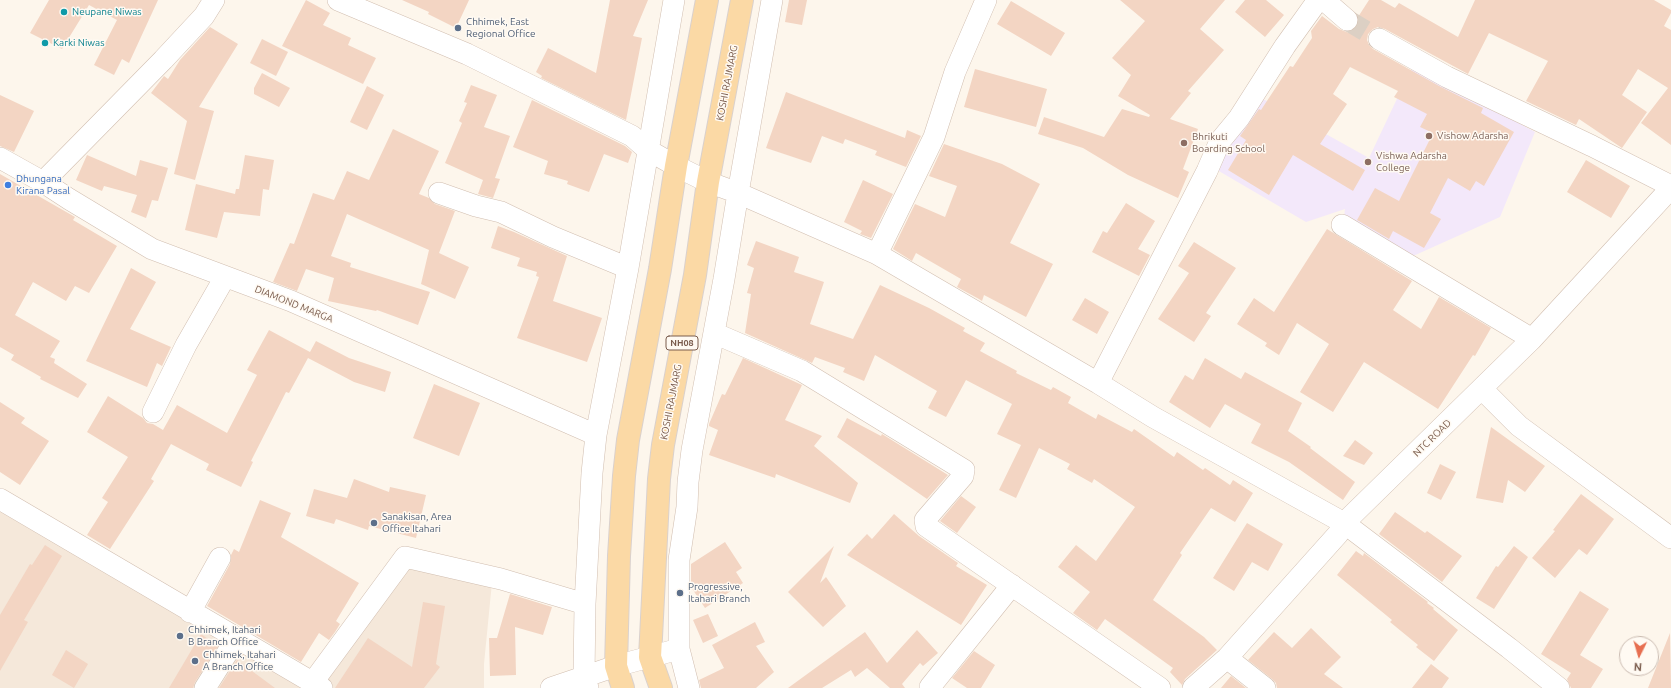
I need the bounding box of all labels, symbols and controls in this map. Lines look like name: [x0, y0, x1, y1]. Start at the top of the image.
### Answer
place label: Neupane Niwas: [72, 6, 142, 18]
marker: Neupane Niwas: [59, 7, 69, 17]
place label: Chhimek, East Regional Office: [466, 16, 535, 40]
marker: Chhimek, East Regional Office: [453, 23, 463, 33]
place label: Karki Niwas: [53, 37, 105, 49]
marker: Karki Niwas: [40, 38, 50, 48]
street label: KOSHI RAJMARG: [714, 44, 740, 122]
place label: Vishow Adarsha: [1437, 130, 1508, 142]
place label: Bhrikuti Boarding School: [1192, 131, 1265, 154]
marker: Vishow Adarsha: [1424, 131, 1434, 141]
marker: Bhrikuti Boarding School: [1179, 138, 1189, 148]
place label: Vishwa Adarsha College: [1376, 150, 1447, 174]
marker: Vishwa Adarsha College: [1363, 157, 1373, 167]
place label: Dhungana Kirana Pasal: [16, 173, 70, 196]
marker: Dhungana Kirana Pasal: [3, 180, 13, 190]
street label: DIAMOND MARGA: [253, 283, 335, 325]
road number: NH08: [666, 336, 698, 350]
street label: KOSHI RAJMARG: [658, 363, 684, 441]
street label: NTC ROAD: [1410, 417, 1454, 459]
place label: Sanakisan, Area Office Itahari: [382, 511, 452, 534]
marker: Sanakisan, Area Office Itahari: [369, 518, 379, 528]
place label: Progressive, Itahari Branch: [688, 581, 750, 604]
marker: Progressive, Itahari Branch: [675, 588, 685, 598]
place label: Chhimek, Itahari B Branch Office: [188, 624, 261, 648]
marker: Chhimek, Itahari B Branch Office: [175, 631, 185, 641]
north arrow: [1619, 636, 1659, 676]
place label: Chhimek, Itahari A Branch Office: [203, 649, 276, 672]
marker: Chhimek, Itahari A Branch Office: [190, 656, 200, 666]
text: N: [1633, 661, 1643, 673]

